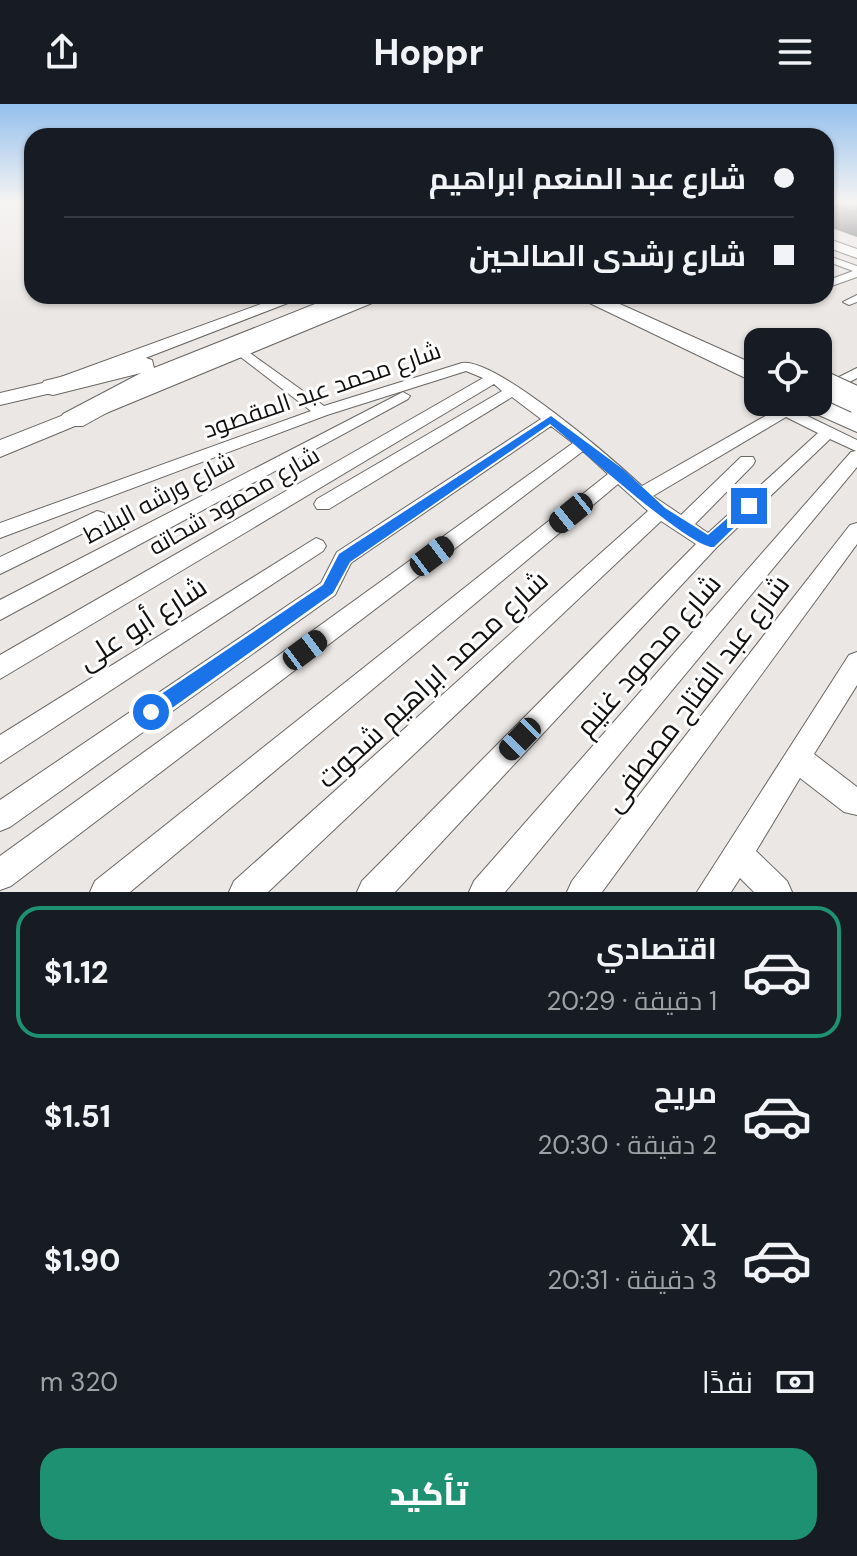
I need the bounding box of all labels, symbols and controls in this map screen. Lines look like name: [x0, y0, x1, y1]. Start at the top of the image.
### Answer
text: Hoppr: [373, 29, 484, 76]
icon: share: [40, 30, 84, 74]
icon: menu: [773, 30, 817, 74]
text: شارع عبد المنعم ابراهيم: [429, 159, 746, 198]
text: شارع رشدى الصالحين: [469, 236, 746, 275]
map controls: [744, 328, 832, 416]
button: locate: [744, 328, 832, 416]
street label: شارع محمد عبد المقصود: [199, 334, 445, 446]
street label: شارع محمود شحاته: [143, 439, 325, 563]
street label: شارع ورشه البلاط: [78, 445, 240, 551]
route end: [731, 488, 767, 524]
car: [545, 489, 597, 537]
car: [406, 532, 458, 580]
street label: شارع محمد ابراهيم شحوت: [309, 562, 557, 797]
street label: شارع محمود غنيم: [567, 566, 730, 745]
street label: شارع عبد الفتاح مصطفى: [595, 567, 798, 819]
street label: شارع أبو على: [71, 568, 214, 679]
car: [279, 626, 331, 674]
route start: [133, 694, 169, 730]
car: [495, 713, 545, 765]
text: اقتصادي: [596, 929, 717, 968]
icon: car: [741, 936, 813, 1008]
text: $1.12: [44, 953, 108, 992]
text: 1 دقيقة · 20:29: [547, 984, 717, 1018]
text: مريح: [654, 1073, 717, 1112]
icon: car: [741, 1080, 813, 1152]
text: $1.51: [44, 1097, 111, 1136]
text: 2 دقيقة · 20:30: [538, 1128, 717, 1162]
text: XL: [680, 1216, 717, 1255]
icon: car: [741, 1224, 813, 1296]
text: $1.90: [44, 1241, 120, 1280]
text: 3 دقيقة · 20:31: [547, 1263, 717, 1297]
icon: cash: [773, 1360, 817, 1404]
text: نقدًا: [702, 1363, 753, 1402]
text: 320 m: [40, 1365, 118, 1399]
button: تأكيد: [40, 1448, 817, 1540]

